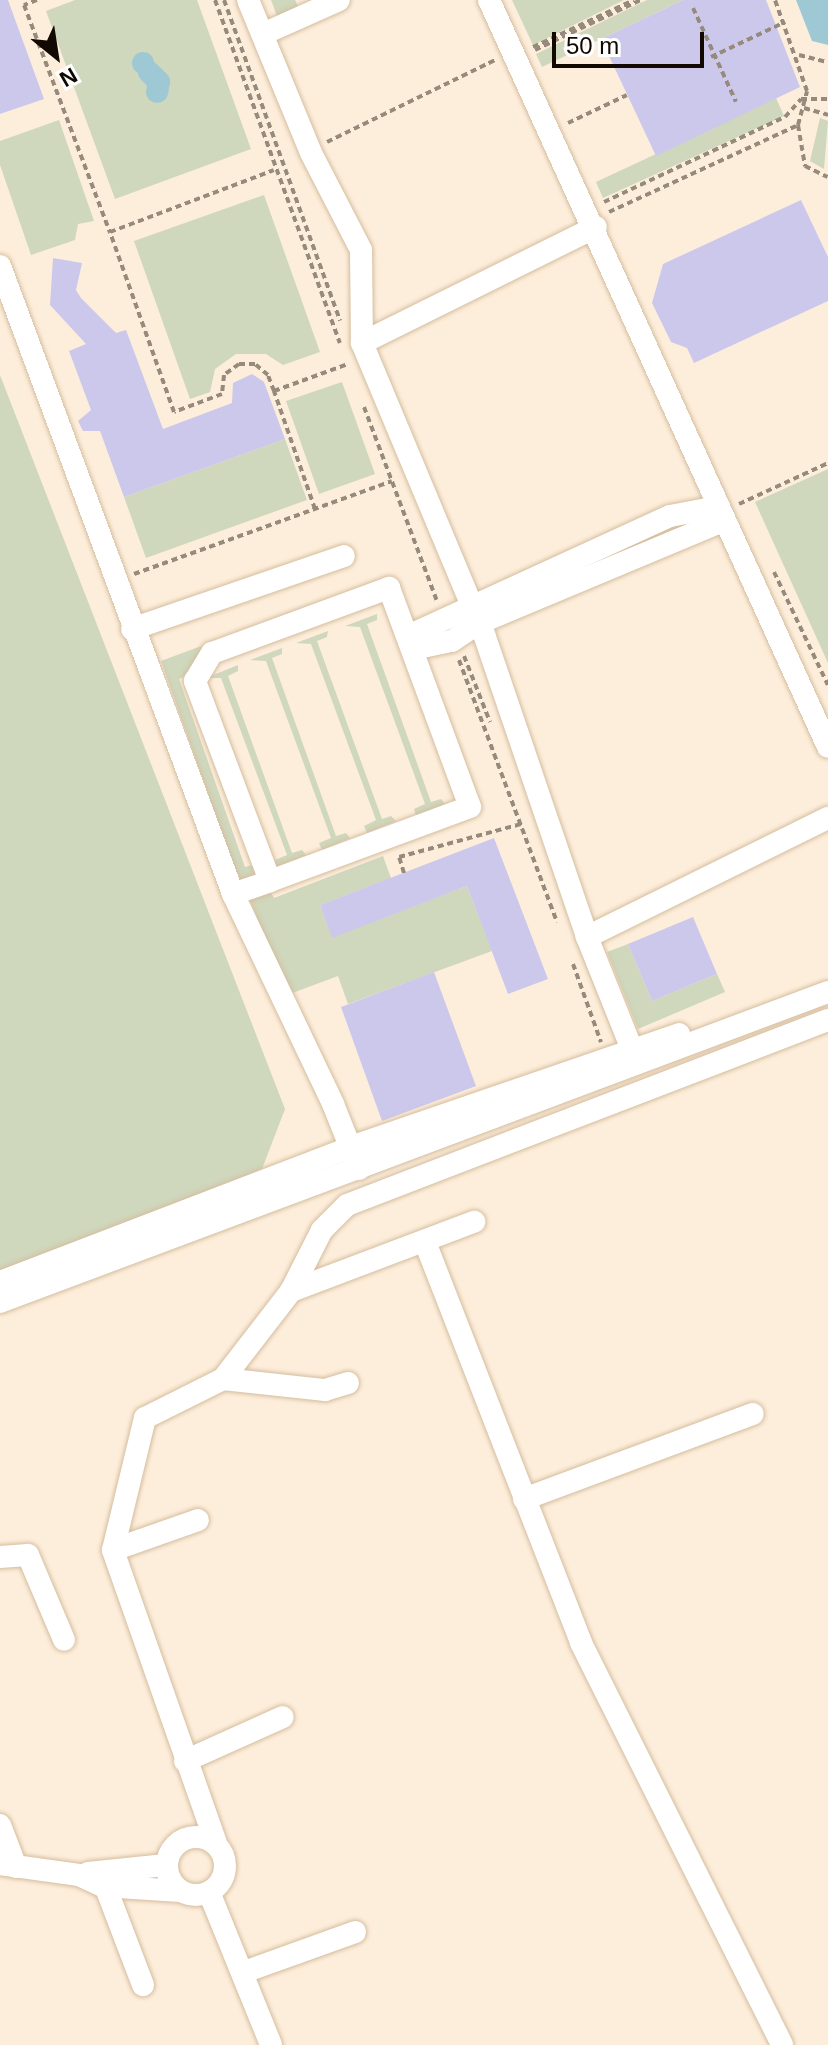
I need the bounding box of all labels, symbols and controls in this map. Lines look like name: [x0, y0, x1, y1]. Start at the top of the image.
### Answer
north arrow: [16, 16, 96, 96]
scale bar: [556, 16, 708, 66]
text: 50 m: [566, 32, 619, 59]
text: N: [55, 62, 81, 92]

